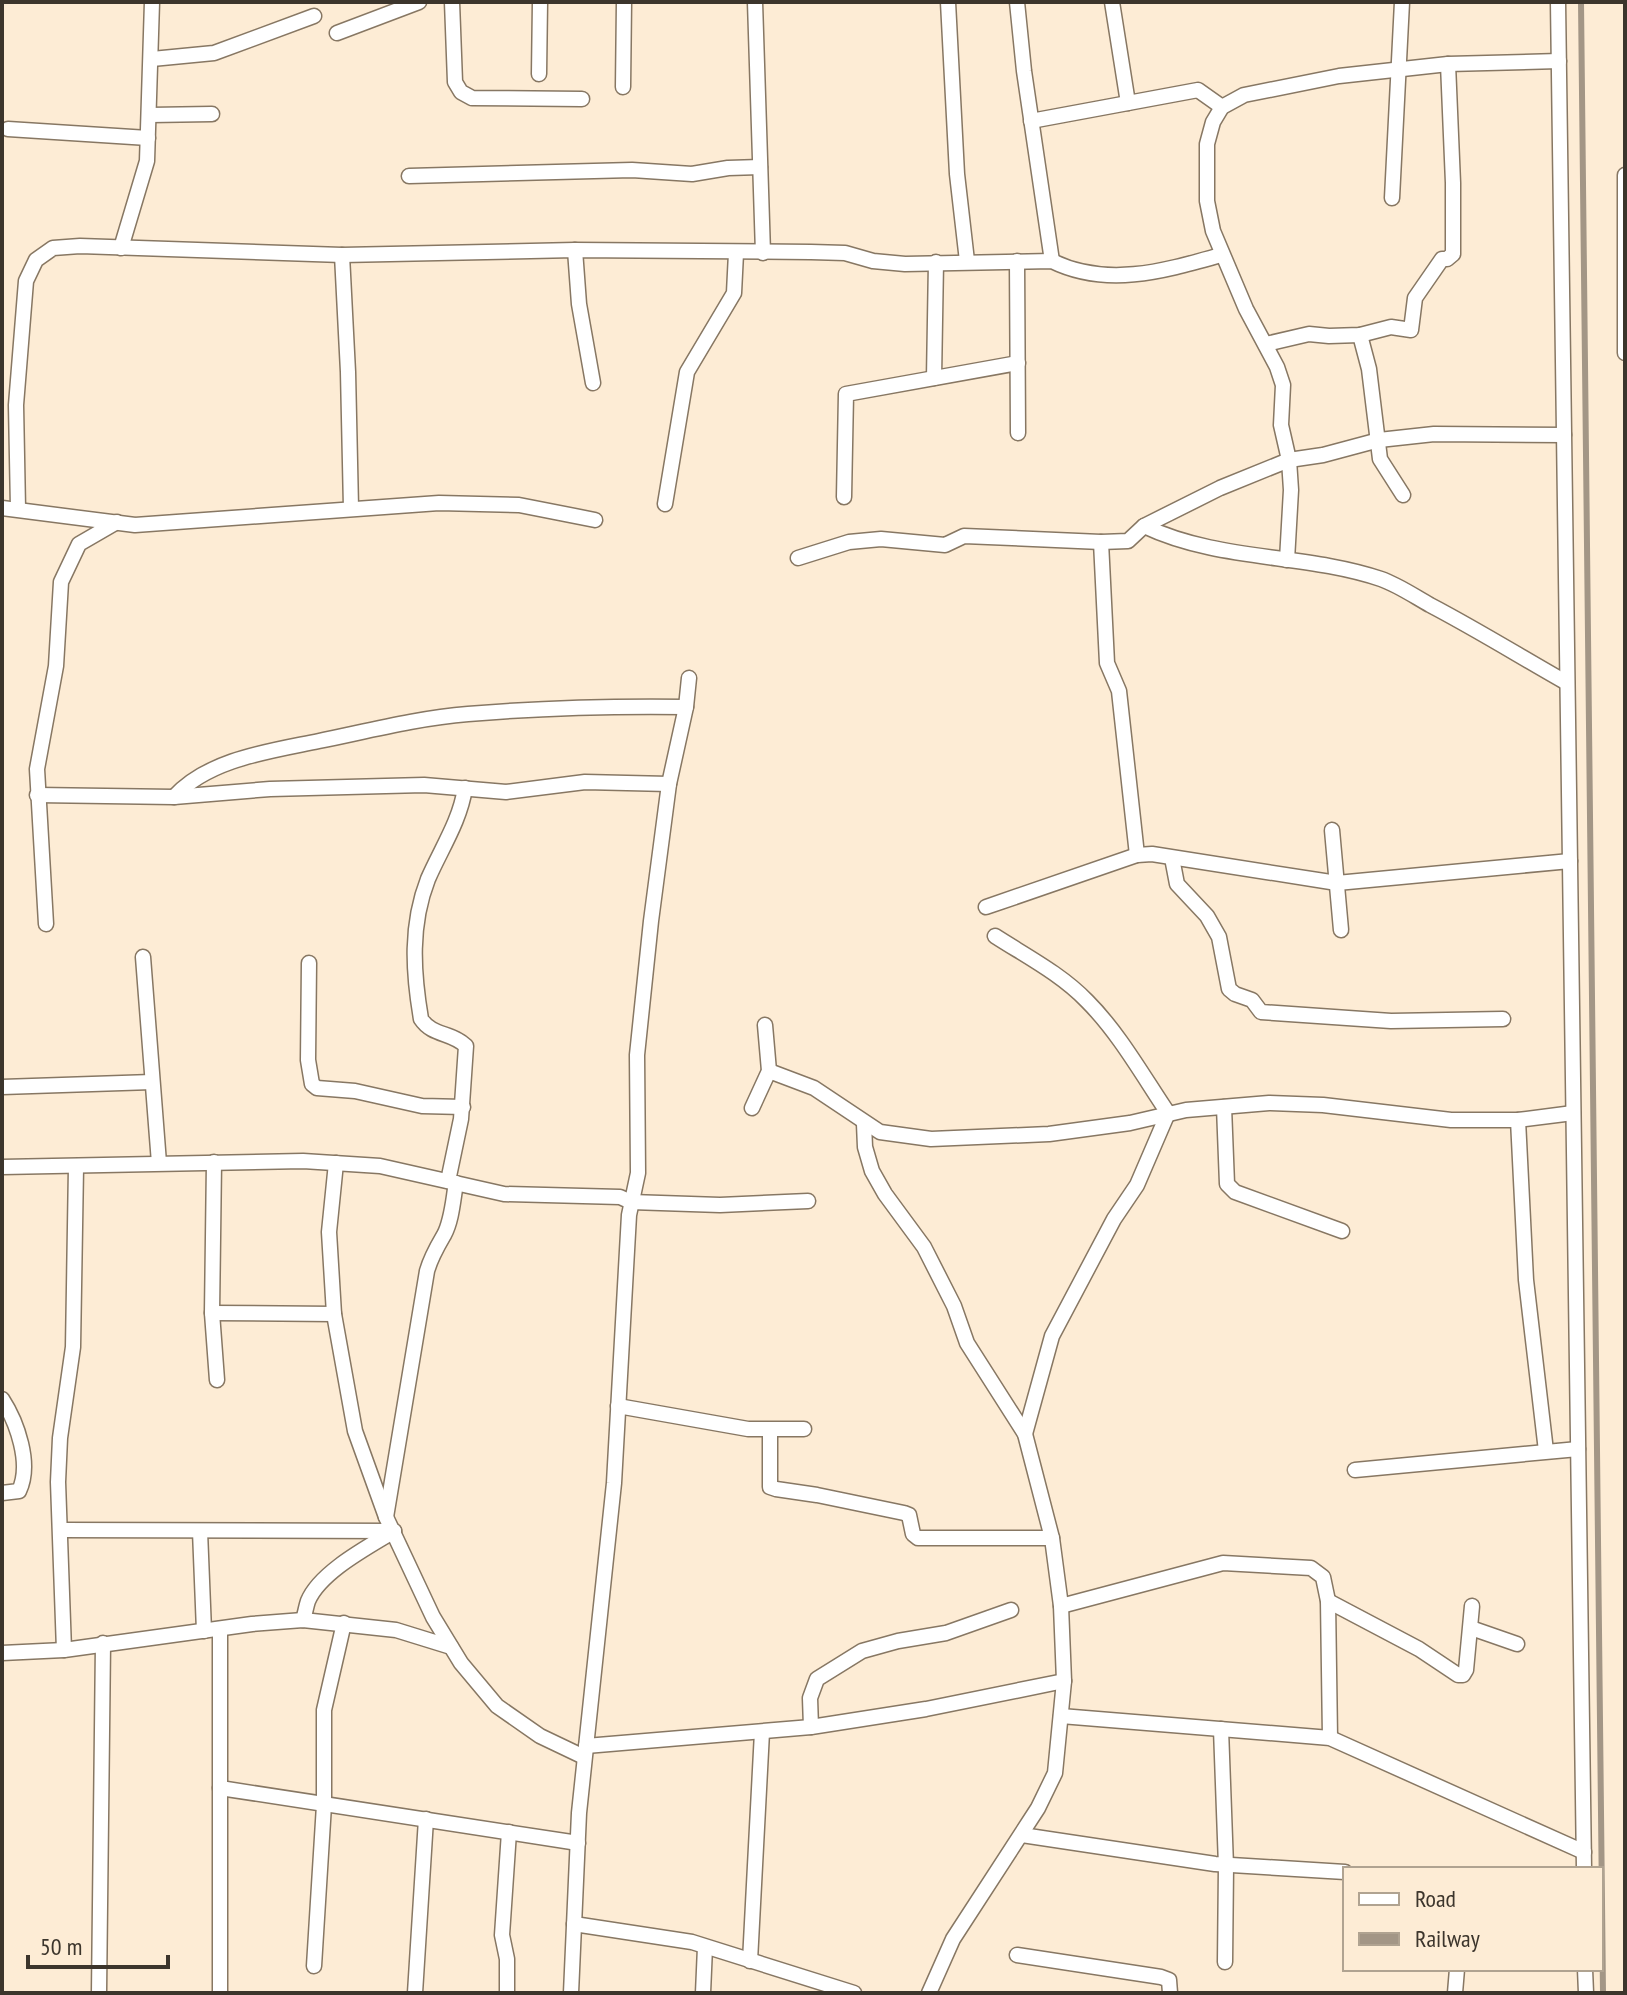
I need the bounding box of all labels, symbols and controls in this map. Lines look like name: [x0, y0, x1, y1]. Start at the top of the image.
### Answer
legend: [1343, 1867, 1603, 1971]
text: Road: [1415, 1883, 1456, 1914]
scale bar: [28, 1919, 168, 1969]
text: Railway: [1415, 1923, 1480, 1954]
text: 50 m: [40, 1931, 82, 1962]

